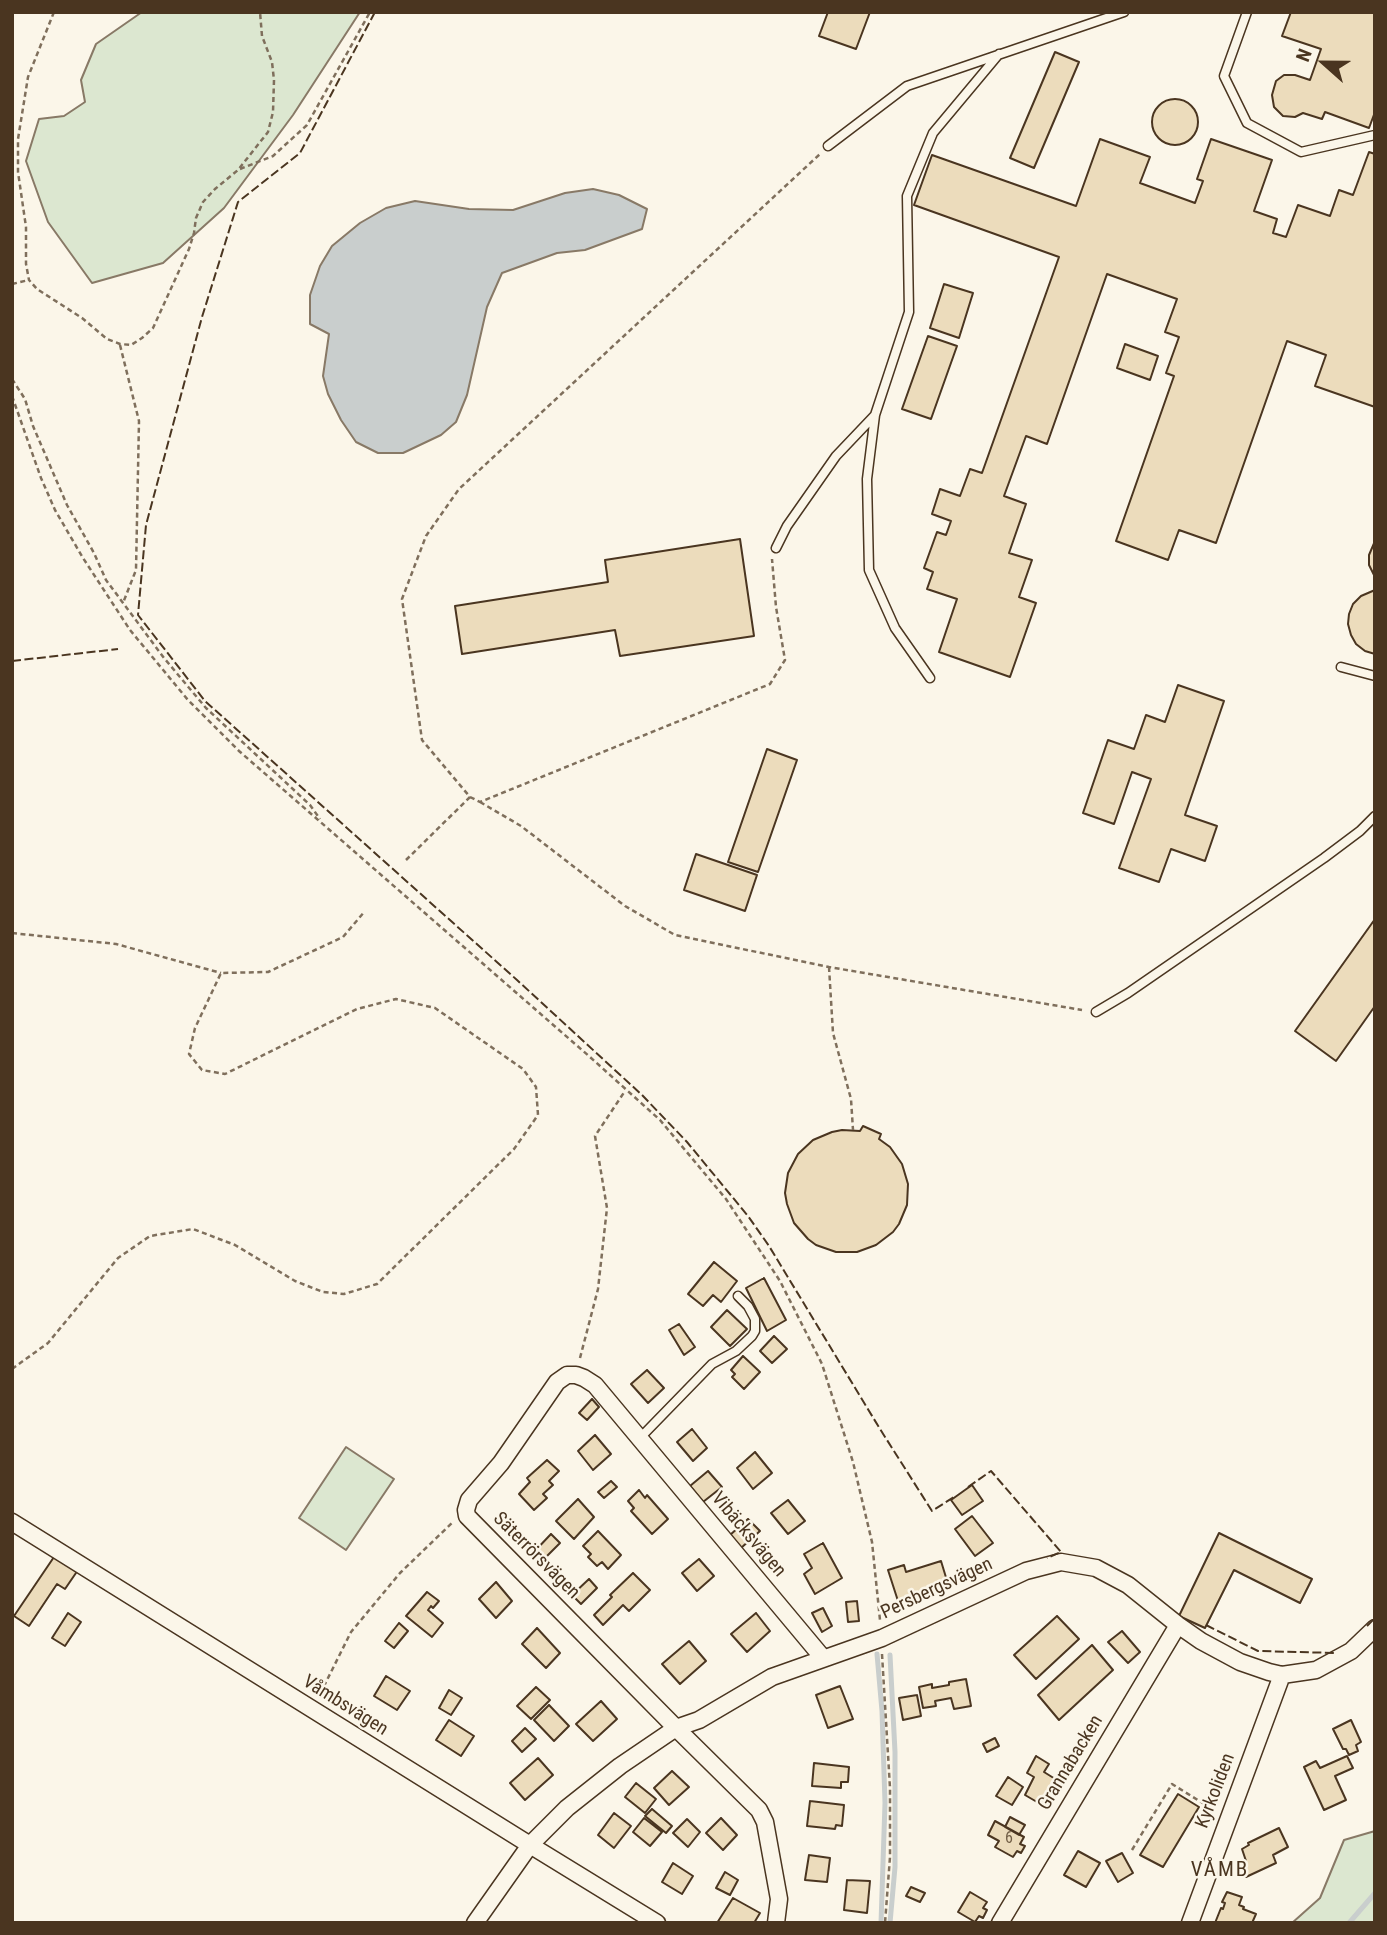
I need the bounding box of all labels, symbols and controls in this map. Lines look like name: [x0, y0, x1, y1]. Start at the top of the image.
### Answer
north arrow: [1289, 28, 1359, 98]
text: N: [1291, 46, 1317, 65]
street label: Vibäcksvägen: [706, 1488, 790, 1582]
street label: Säterrörsvägen: [488, 1508, 584, 1604]
street label: Persbergsvägen: [878, 1553, 996, 1625]
street label: Våmbsvägen: [298, 1671, 392, 1741]
street label: Grannabacken: [1034, 1711, 1108, 1815]
street label: Kyrkoliden: [1191, 1750, 1241, 1832]
house number: 6: [1005, 1829, 1013, 1849]
district label: VÅMB: [1191, 1858, 1249, 1884]

